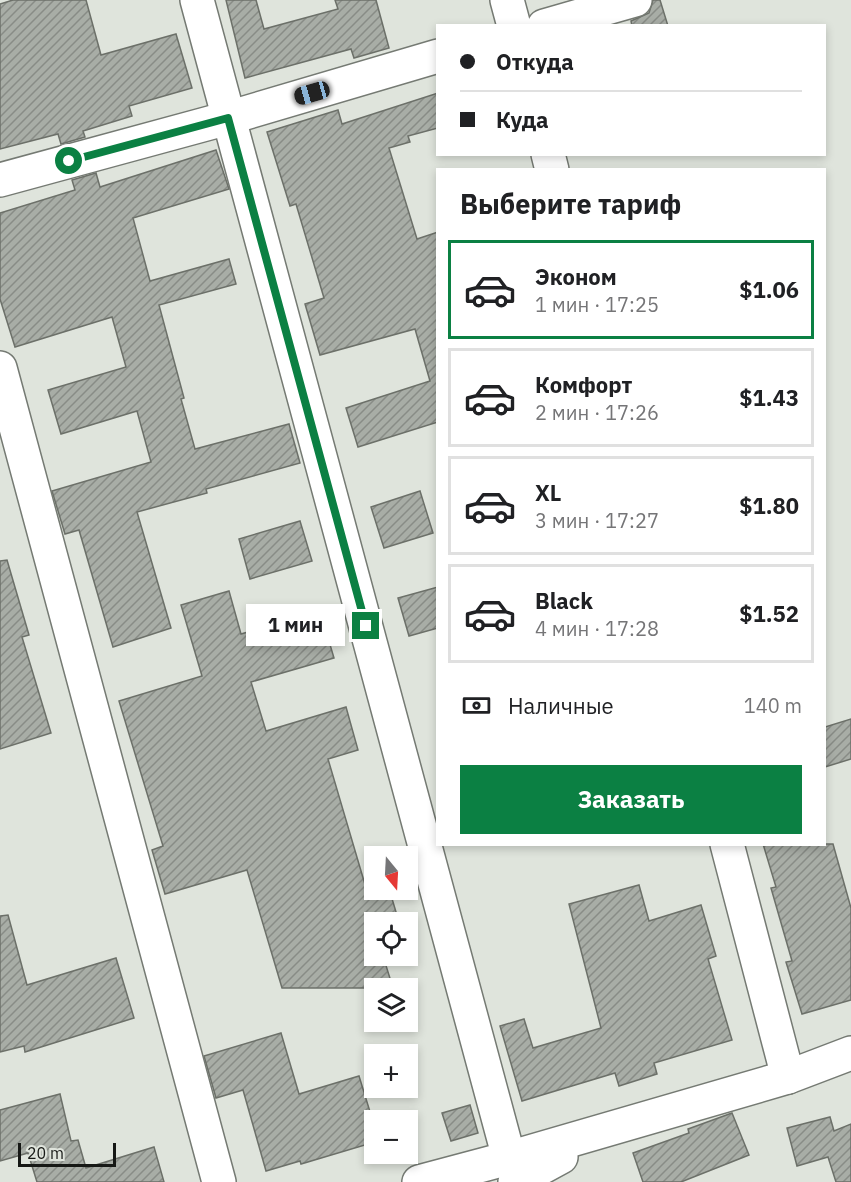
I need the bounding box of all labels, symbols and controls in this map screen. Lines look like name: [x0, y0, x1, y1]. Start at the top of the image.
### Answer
text: Откуда: [496, 47, 574, 76]
car: [292, 79, 332, 107]
text: Куда: [496, 105, 549, 134]
route start: [55, 147, 82, 174]
text: Выберите тариф: [460, 186, 681, 221]
text: Эконом: [535, 262, 617, 291]
icon: car: [463, 263, 517, 317]
text: $1.06: [739, 275, 799, 304]
text: 1 мин · 17:25: [535, 291, 659, 318]
text: Комфорт: [535, 370, 632, 399]
icon: car: [463, 371, 517, 425]
text: $1.43: [739, 383, 799, 412]
text: 2 мин · 17:26: [535, 399, 659, 426]
text: XL: [535, 478, 561, 507]
icon: car: [463, 479, 517, 533]
text: $1.80: [739, 491, 799, 520]
text: 3 мин · 17:27: [535, 507, 659, 534]
text: Black: [535, 586, 593, 615]
icon: car: [463, 587, 517, 641]
text: $1.52: [739, 599, 799, 628]
callout: 1 мин: [246, 605, 345, 647]
text: 1 мин: [268, 611, 323, 638]
route end: [352, 612, 379, 639]
text: 4 мин · 17:28: [535, 615, 659, 642]
icon: cash: [460, 689, 493, 722]
text: Наличные: [508, 691, 614, 720]
text: 140 m: [744, 692, 802, 719]
button: Заказать: [460, 765, 802, 834]
north arrow: [364, 846, 418, 900]
map controls: [364, 846, 418, 1164]
button: locate: [364, 912, 418, 966]
button: layers: [364, 978, 418, 1032]
button: +: [364, 1044, 418, 1098]
button: −: [364, 1110, 418, 1164]
scale bar: [18, 1140, 116, 1168]
text: 20 m: [27, 1143, 64, 1163]

